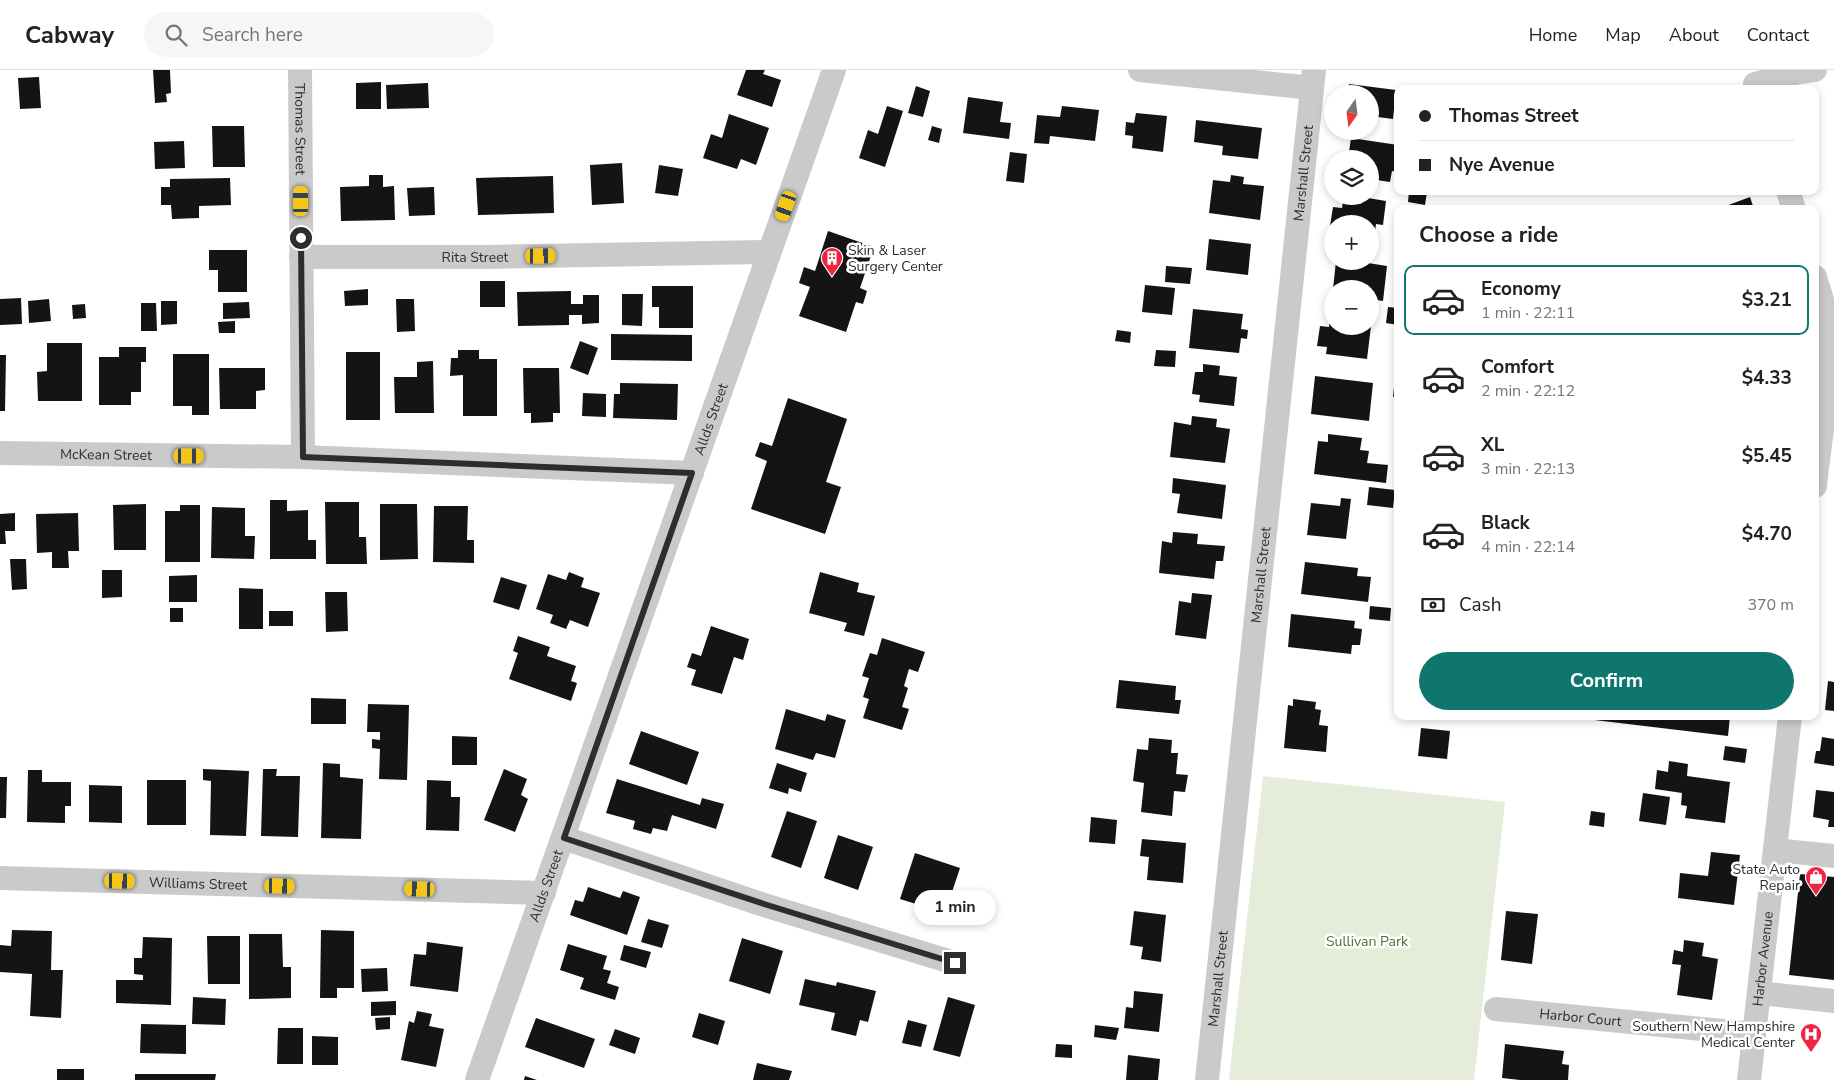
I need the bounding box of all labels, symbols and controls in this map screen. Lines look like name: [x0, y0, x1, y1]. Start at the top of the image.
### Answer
search box: [144, 12, 494, 57]
text: Cabway: [25, 19, 114, 51]
icon: search: [162, 21, 190, 49]
text: Search here: [202, 22, 303, 48]
text: Home: [1529, 23, 1577, 47]
text: Map: [1605, 23, 1641, 47]
text: About: [1669, 23, 1719, 47]
text: Contact: [1747, 23, 1809, 47]
street label: Thomas Street: [290, 83, 310, 175]
north arrow: [1324, 85, 1379, 140]
map controls: [1324, 85, 1379, 335]
text: Thomas Street: [1449, 103, 1579, 129]
street label: Marshall Street: [1289, 124, 1318, 222]
button: layers: [1324, 150, 1379, 205]
text: Nye Avenue: [1449, 152, 1555, 178]
car: [293, 186, 308, 216]
car: [774, 189, 797, 223]
button: +: [1324, 215, 1379, 270]
text: Choose a ride: [1419, 220, 1558, 250]
route start: [290, 227, 312, 249]
place label: Skin & Laser Surgery Center: [848, 241, 943, 276]
building icon: Skin & Laser Surgery Center: [820, 246, 844, 277]
street label: Rita Street: [442, 248, 509, 267]
car: [525, 248, 556, 264]
text: Economy: [1481, 276, 1561, 302]
icon: car: [1421, 278, 1466, 323]
button: −: [1324, 280, 1379, 335]
text: $3.21: [1742, 287, 1792, 313]
text: 1 min · 22:11: [1481, 302, 1575, 324]
text: Comfort: [1481, 354, 1554, 380]
icon: car: [1421, 356, 1466, 401]
text: $4.33: [1742, 365, 1792, 391]
text: 2 min · 22:12: [1481, 380, 1575, 402]
street label: Allds Street: [690, 381, 733, 458]
text: XL: [1481, 432, 1504, 458]
icon: car: [1421, 434, 1466, 479]
text: $5.45: [1742, 443, 1792, 469]
street label: McKean Street: [60, 445, 152, 465]
car: [174, 449, 204, 464]
text: 3 min · 22:13: [1481, 458, 1575, 480]
text: Black: [1481, 510, 1530, 536]
icon: car: [1421, 512, 1466, 557]
text: $4.70: [1742, 521, 1792, 547]
street label: Marshall Street: [1246, 526, 1276, 624]
text: 4 min · 22:14: [1481, 536, 1575, 558]
icon: cash: [1419, 591, 1447, 619]
text: Cash: [1459, 592, 1501, 618]
text: 370 m: [1747, 594, 1794, 616]
button: Confirm: [1419, 652, 1794, 710]
street label: Allds Street: [525, 847, 568, 925]
place label: State Auto Repair: [1733, 860, 1800, 895]
shop icon: State Auto Repair: [1804, 865, 1828, 896]
car: [104, 873, 135, 889]
street label: Williams Street: [149, 873, 247, 895]
car: [264, 878, 295, 894]
car: [404, 881, 435, 897]
callout: 1 min: [914, 890, 996, 926]
text: 1 min: [934, 896, 976, 918]
street label: Harbor Avenue: [1748, 910, 1778, 1007]
street label: Marshall Street: [1204, 929, 1233, 1028]
park label: Sullivan Park: [1326, 932, 1409, 951]
route end: [944, 952, 966, 974]
street label: Harbor Court: [1539, 1004, 1623, 1031]
place label: Southern New Hampshire Medical Center: [1632, 1017, 1795, 1052]
hospital icon: Southern New Hampshire Medical Center: [1799, 1022, 1823, 1053]

